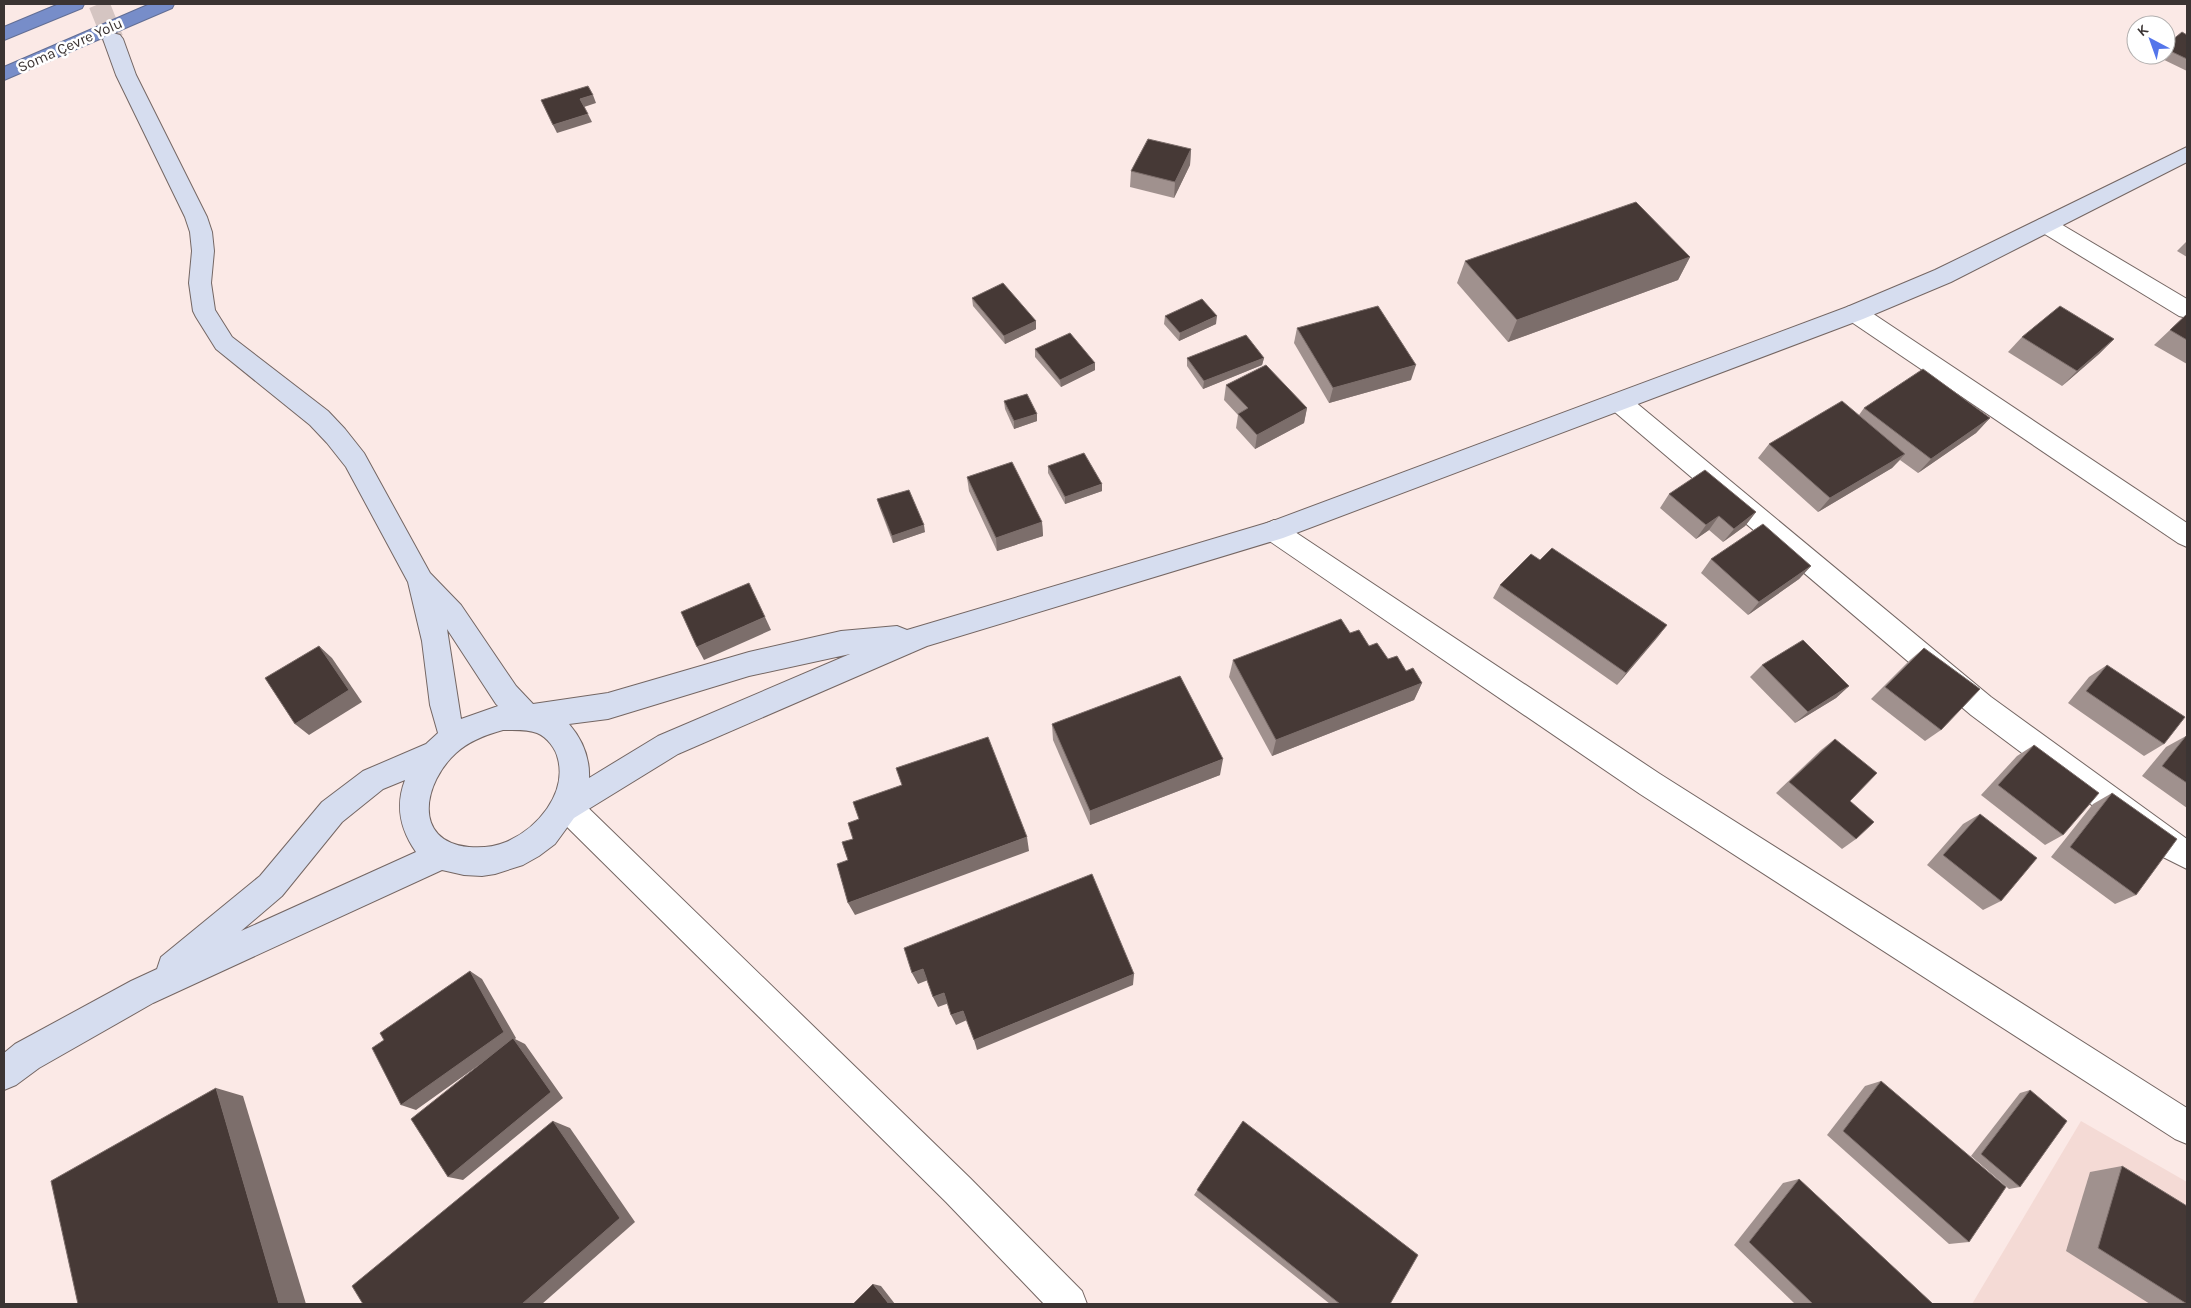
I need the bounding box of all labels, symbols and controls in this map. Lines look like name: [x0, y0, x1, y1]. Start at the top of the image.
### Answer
street label: Soma Çevre Yolu: [15, 14, 125, 76]
north arrow: [2126, 15, 2176, 65]
text: K: [2134, 21, 2152, 40]

